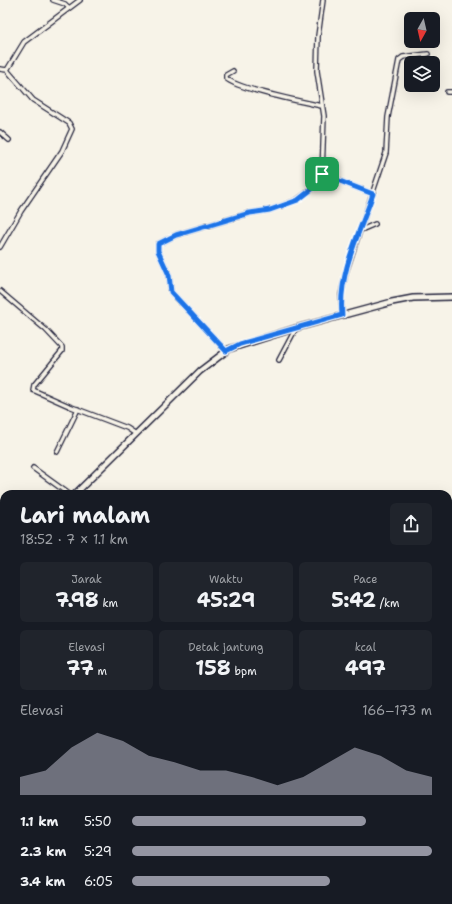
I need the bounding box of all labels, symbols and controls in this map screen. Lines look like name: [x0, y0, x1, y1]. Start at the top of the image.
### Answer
north arrow: [404, 12, 440, 48]
map controls: [404, 12, 440, 92]
button: layers: [404, 56, 440, 92]
pin: [305, 157, 339, 191]
icon: arrive: [311, 163, 333, 185]
text: Lari malam: [20, 501, 150, 530]
button: share: [390, 503, 432, 545]
text: 18:52 · 7 × 1.1 km: [20, 531, 128, 548]
text: Jarak: [71, 572, 102, 587]
text: Waktu: [209, 572, 243, 587]
text: Pace: [353, 572, 377, 587]
text: 7.98: [55, 587, 99, 613]
text: 45:29: [197, 587, 255, 613]
text: 5:42: [331, 587, 376, 613]
text: km: [99, 596, 118, 611]
text: /km: [376, 596, 399, 611]
text: Elevasi: [68, 640, 105, 655]
text: Detak jantung: [188, 640, 264, 655]
text: kcal: [355, 640, 376, 655]
text: 77: [66, 655, 94, 681]
text: 158: [195, 655, 231, 681]
text: 497: [345, 655, 386, 681]
text: m: [94, 664, 107, 679]
text: bpm: [231, 664, 257, 679]
text: Elevasi: [20, 702, 63, 719]
text: 166–173 m: [362, 702, 432, 719]
text: 1.1 km: [20, 813, 58, 830]
text: 5:50: [84, 813, 112, 830]
text: 2.3 km: [20, 843, 66, 860]
text: 5:29: [84, 843, 112, 860]
text: 3.4 km: [20, 873, 65, 890]
text: 6:05: [84, 873, 113, 890]

